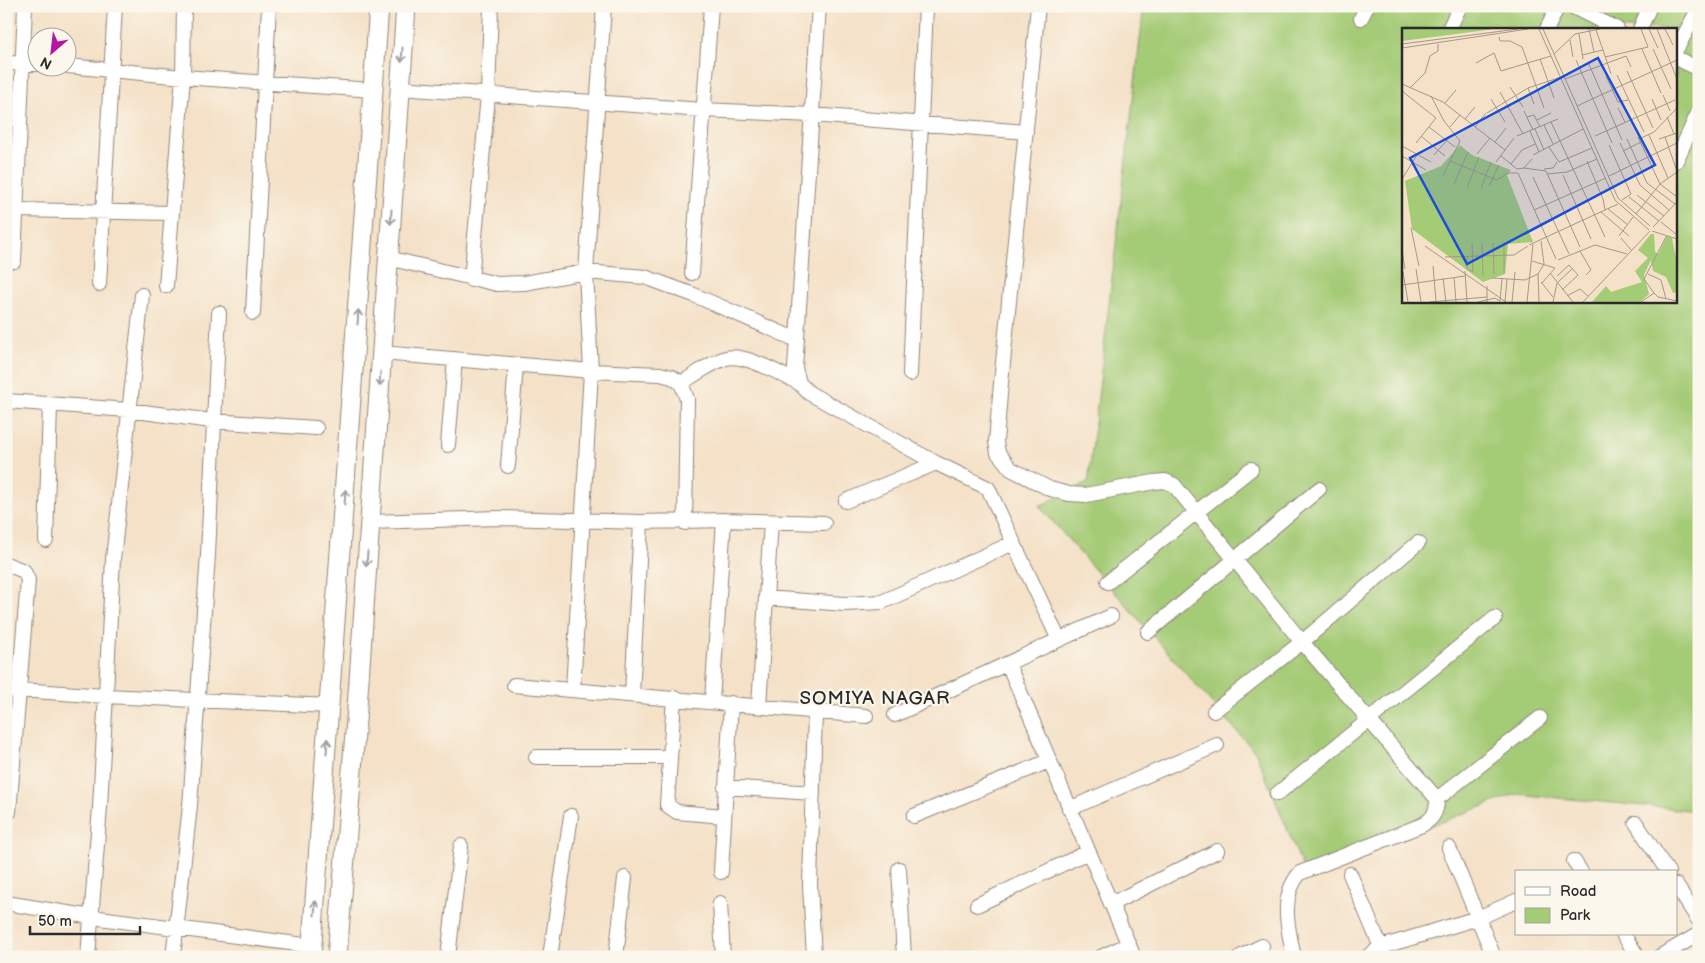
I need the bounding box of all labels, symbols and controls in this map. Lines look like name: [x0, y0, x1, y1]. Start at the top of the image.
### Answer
north arrow: [28, 28, 78, 78]
inset map: [1402, 28, 1678, 302]
one-way arrow: [398, 47, 407, 63]
text: N: [37, 53, 55, 73]
one-way arrow: [386, 209, 396, 225]
one-way arrow: [353, 309, 362, 325]
one-way arrow: [375, 371, 385, 387]
one-way arrow: [340, 489, 350, 505]
one-way arrow: [363, 550, 372, 566]
district label: SOMIYA NAGAR: [800, 687, 950, 710]
one-way arrow: [323, 738, 332, 754]
legend: [1515, 870, 1678, 936]
text: Road: [1560, 882, 1596, 901]
one-way arrow: [310, 900, 319, 916]
scale bar: [30, 903, 140, 935]
text: Park: [1560, 906, 1591, 925]
text: 50 m: [38, 912, 72, 931]

